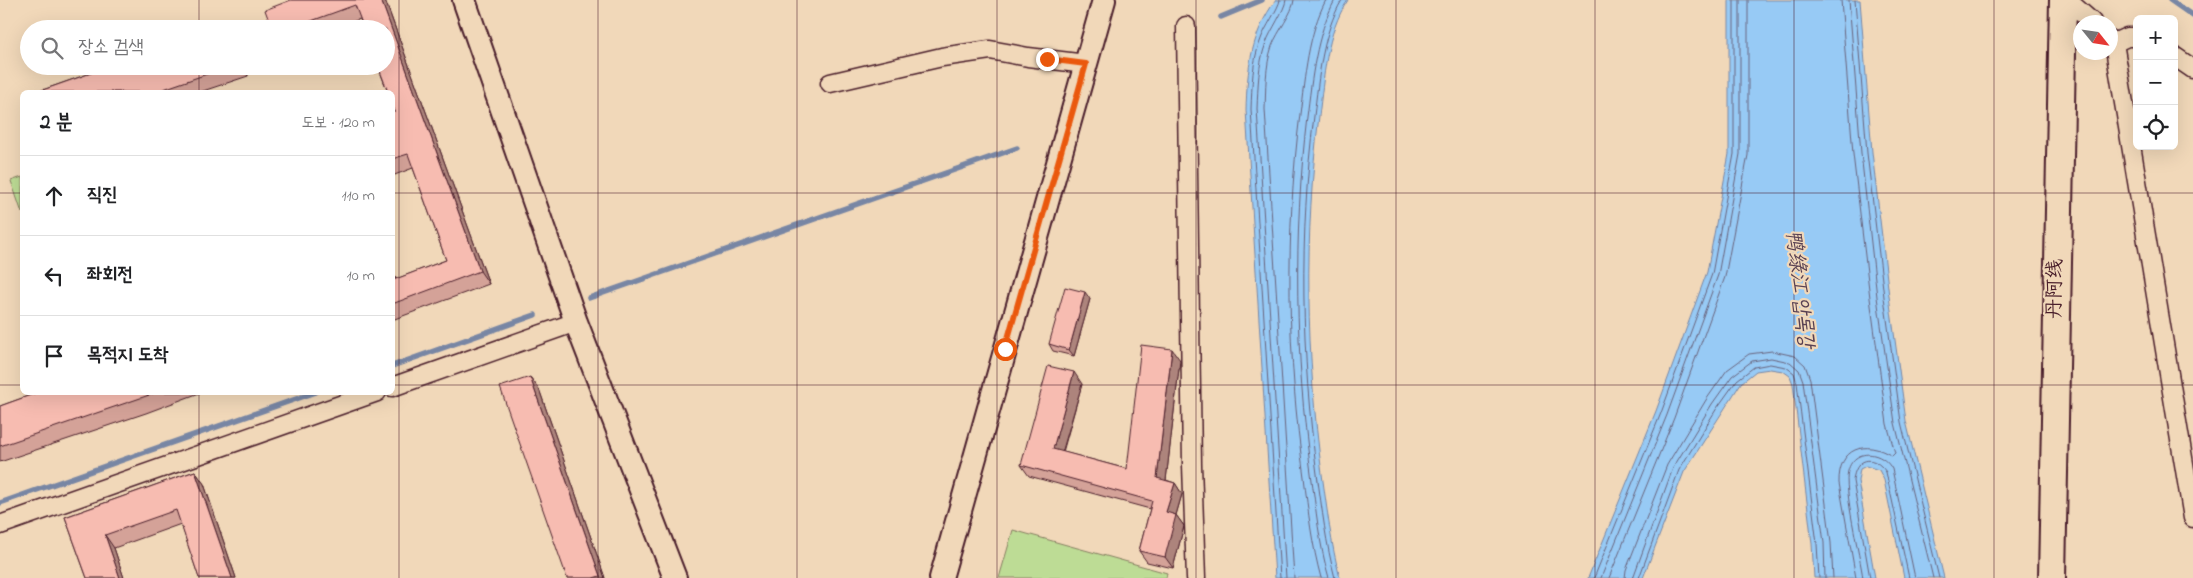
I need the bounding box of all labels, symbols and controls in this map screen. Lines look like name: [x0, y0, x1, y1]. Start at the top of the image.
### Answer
north arrow: [2073, 15, 2118, 60]
map controls: [2133, 15, 2178, 150]
button: +: [2133, 15, 2178, 60]
search box: [20, 20, 395, 75]
icon: search: [38, 34, 66, 62]
text: 장소 검색: [78, 34, 144, 61]
route end: [1036, 48, 1059, 71]
button: −: [2133, 60, 2178, 105]
button: locate: [2133, 105, 2178, 150]
text: 2 분: [40, 108, 73, 138]
text: 도보 · 120 m: [301, 111, 375, 135]
icon: ahead: [40, 182, 68, 210]
text: 직진: [87, 182, 118, 209]
text: 110 m: [341, 184, 375, 208]
water label: 鸭绿江 압록강: [1777, 228, 1821, 352]
street label: 丹阿线: [2041, 259, 2071, 319]
icon: left: [40, 262, 68, 290]
text: 좌회전: [87, 262, 133, 289]
text: 10 m: [347, 264, 375, 288]
route start: [994, 338, 1017, 361]
icon: arrive: [40, 342, 68, 370]
text: 목적지 도착: [87, 342, 168, 369]

